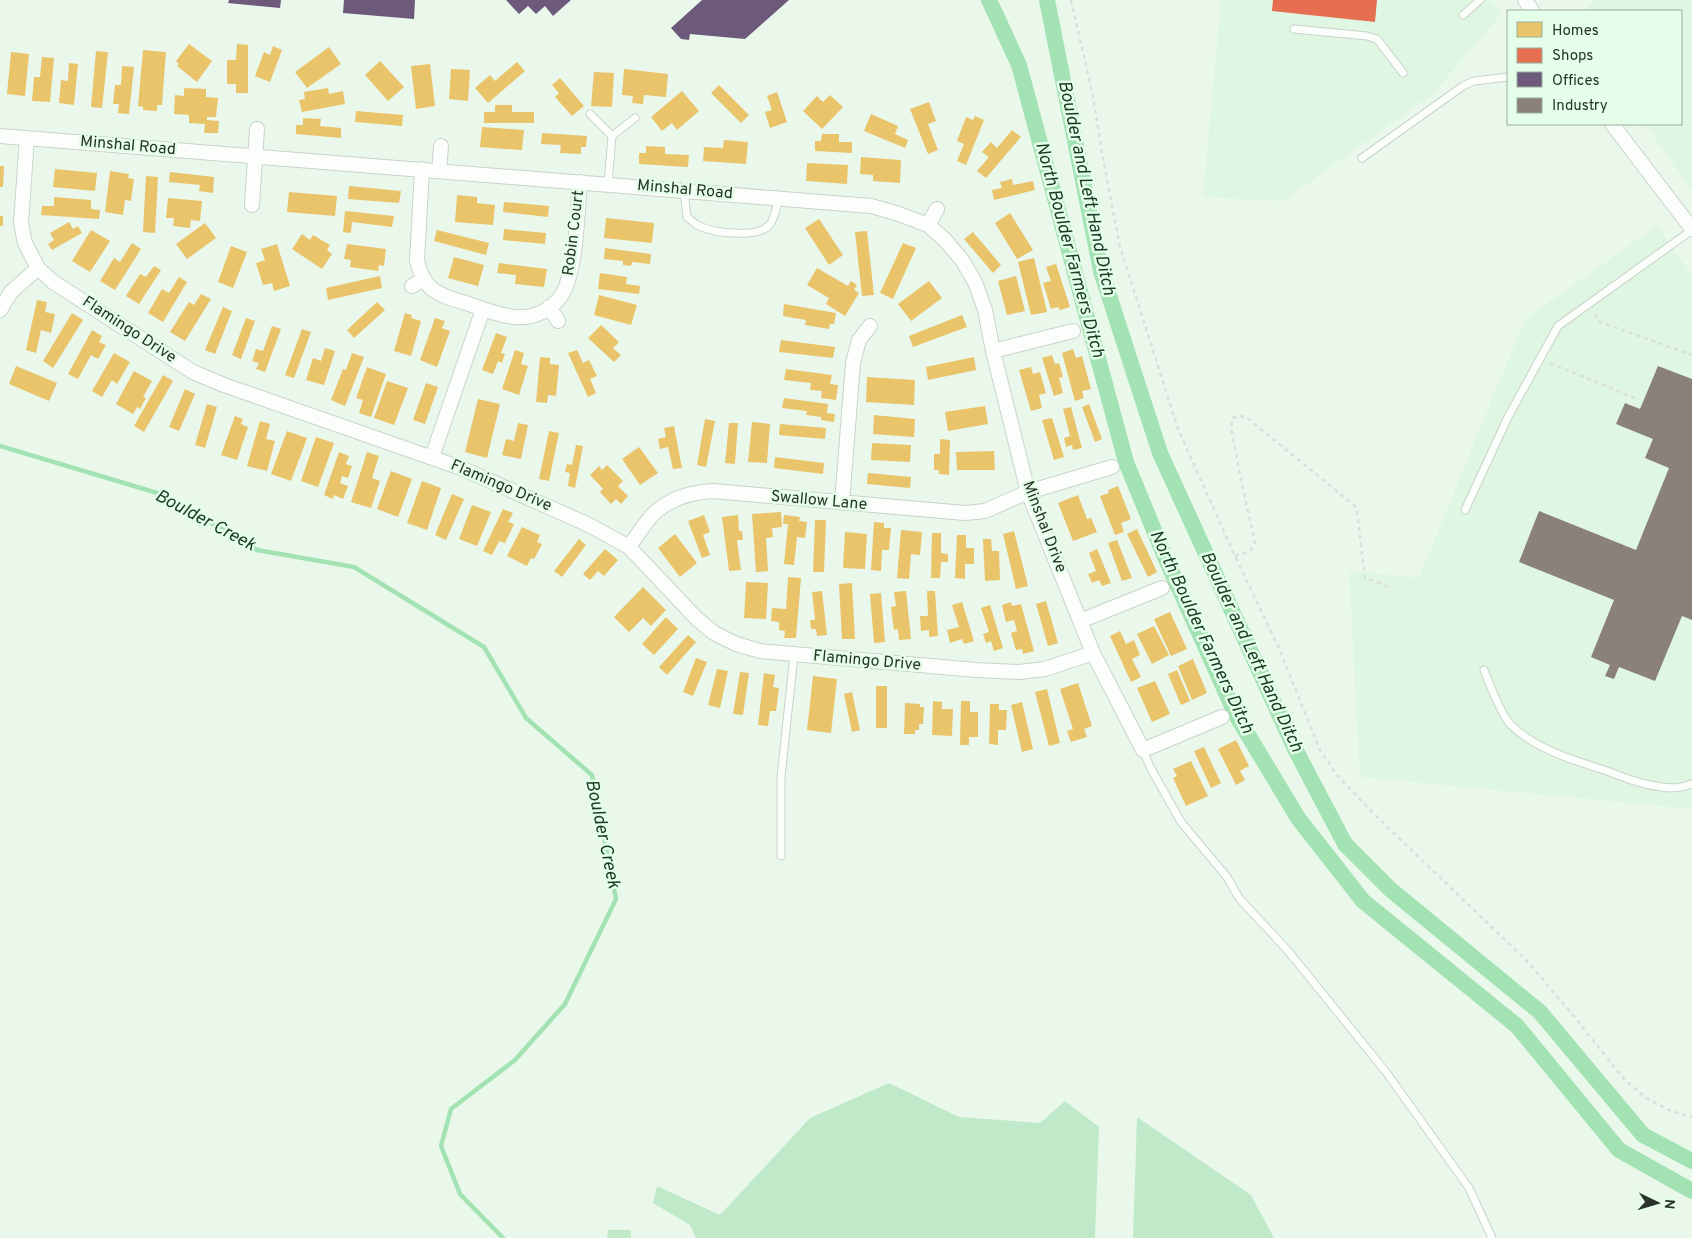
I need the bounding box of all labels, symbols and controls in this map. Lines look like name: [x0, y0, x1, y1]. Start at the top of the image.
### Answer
legend: [1507, 10, 1682, 125]
text: Homes: [1552, 22, 1599, 41]
text: Shops: [1552, 47, 1593, 66]
text: Offices: [1552, 72, 1599, 91]
water label: Boulder and Left Hand Ditch: [1052, 78, 1120, 298]
text: Industry: [1552, 97, 1608, 116]
street label: Minshal Road: [79, 132, 177, 160]
water label: North Boulder Farmers Ditch: [1029, 140, 1109, 361]
street label: Minshal Road: [636, 176, 734, 204]
street label: Robin Court: [559, 189, 589, 277]
street label: Flamingo Drive: [78, 292, 180, 368]
street label: Flamingo Drive: [447, 456, 555, 516]
street label: Minshal Drive: [1017, 478, 1071, 576]
water label: Boulder Creek: [151, 485, 260, 558]
street label: Swallow Lane: [770, 487, 868, 515]
water label: North Boulder Farmers Ditch: [1144, 526, 1258, 738]
water label: Boulder and Left Hand Ditch: [1194, 548, 1308, 756]
street label: Flamingo Drive: [812, 646, 922, 676]
water label: Boulder Creek: [579, 777, 625, 891]
north arrow: [1632, 1178, 1682, 1228]
text: N: [1660, 1198, 1677, 1210]

